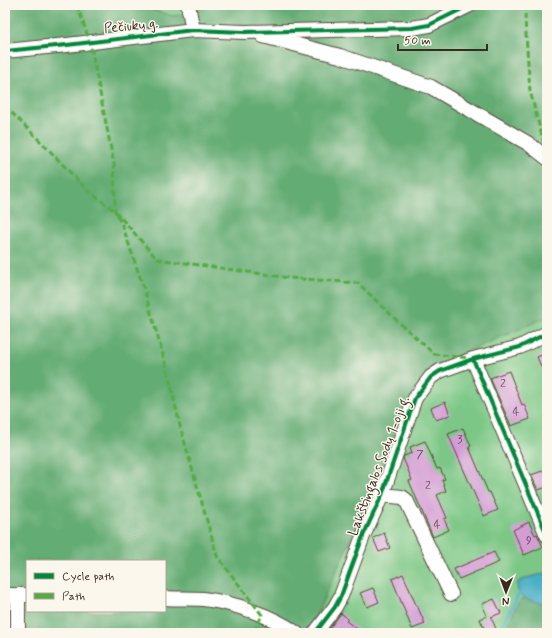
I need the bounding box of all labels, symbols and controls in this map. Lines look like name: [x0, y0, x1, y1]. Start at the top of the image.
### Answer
street label: Pečiukų g.: [103, 14, 159, 38]
scale bar: [398, 26, 487, 52]
text: 50 m: [404, 33, 431, 49]
house number: 2: [500, 376, 506, 392]
street label: Lakštingalos Sodų 1-oji g.: [344, 393, 416, 539]
house number: 4: [513, 404, 520, 420]
house number: 3: [457, 432, 463, 448]
house number: 7: [416, 447, 424, 463]
house number: 2: [425, 478, 431, 494]
house number: 4: [434, 517, 441, 533]
house number: 9: [526, 533, 532, 549]
legend: [26, 560, 166, 612]
text: Cycle path: [62, 569, 114, 585]
north arrow: [486, 572, 526, 612]
text: Path: [62, 589, 85, 605]
text: N: [502, 594, 510, 608]

